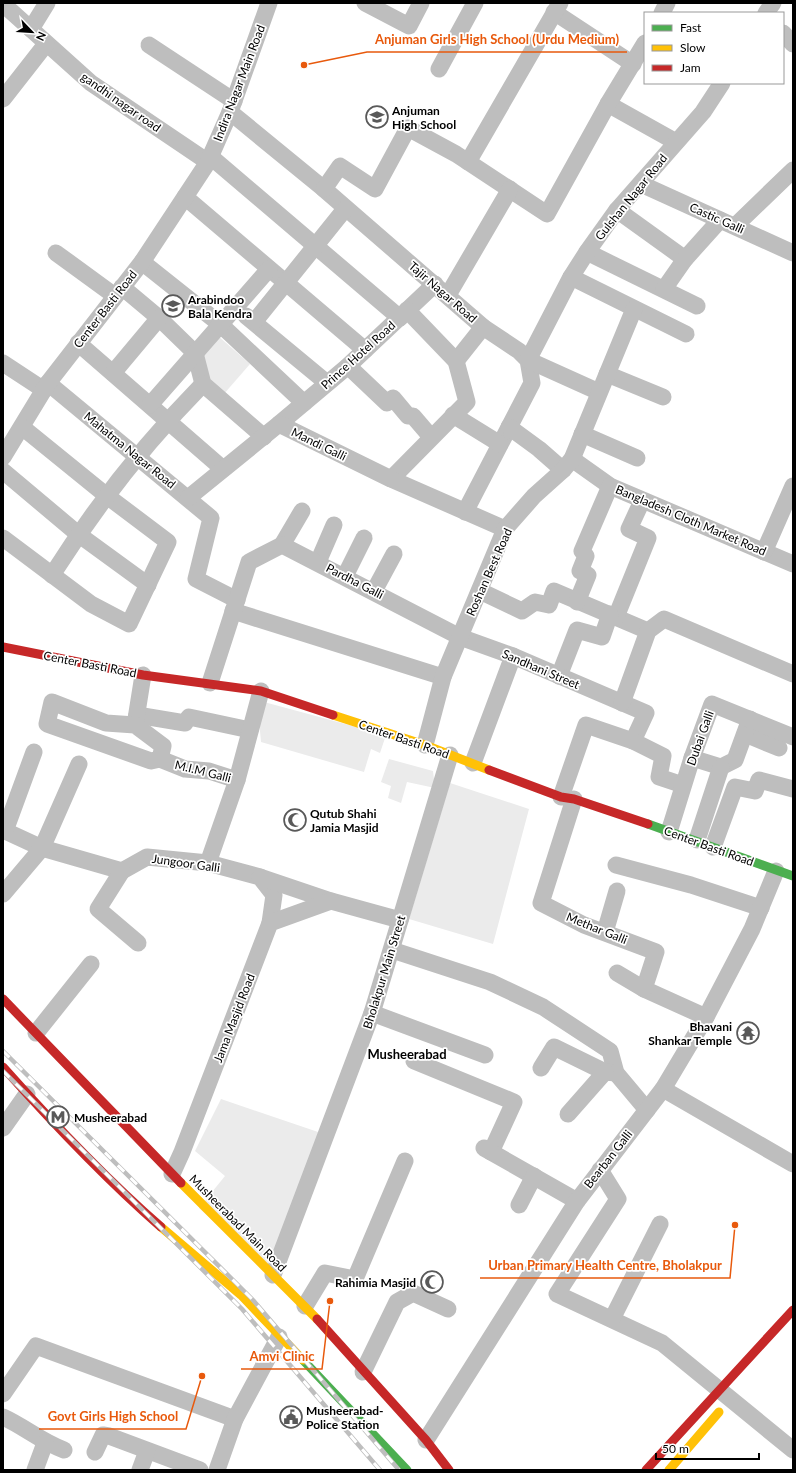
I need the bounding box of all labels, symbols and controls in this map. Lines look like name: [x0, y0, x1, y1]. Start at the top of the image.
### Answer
north arrow: [12, 12, 52, 52]
legend: [644, 12, 784, 84]
text: Fast: [680, 20, 702, 35]
street label: Indira Nagar Main Road: [210, 23, 268, 143]
callout: Anjuman Girls High School (Urdu Medium): [367, 27, 627, 52]
text: N: [34, 30, 49, 43]
text: Anjuman Girls High School (Urdu Medium): [374, 31, 619, 47]
text: Slow: [680, 40, 706, 55]
text: Jam: [680, 60, 701, 75]
street label: gandhi nagar road: [78, 69, 164, 135]
place label: Anjuman High School: [391, 103, 456, 132]
school or university icon: Anjuman High School: [364, 104, 390, 130]
street label: Gulshan Nagar Road: [592, 151, 670, 243]
street label: Castic Galli: [687, 199, 747, 237]
street label: Tajir Nagar Road: [406, 258, 480, 326]
street label: Center Basti Road: [70, 267, 140, 351]
place label: Arabindoo Bala Kendra: [187, 292, 252, 321]
school or university icon: Arabindoo Bala Kendra: [160, 293, 186, 319]
street label: Prince Hotel Road: [318, 318, 398, 392]
street label: Mahatma Nagar Road: [81, 408, 179, 492]
street label: Mandi Galli: [289, 424, 349, 464]
street label: Bangladesh Cloth Market Road: [613, 481, 769, 559]
street label: Roshan Best Road: [463, 526, 515, 618]
street label: Pardha Galli: [324, 560, 386, 602]
street label: Sandhani Street: [500, 646, 583, 692]
street label: Center Basti Road: [42, 648, 138, 680]
street label: Dubai Galli: [683, 708, 717, 768]
street label: Center Basti Road: [357, 717, 451, 761]
street label: M.I.M Galli: [173, 757, 233, 785]
place label: Qutub Shahi Jamia Masjid: [310, 806, 379, 835]
mosque icon: Qutub Shahi Jamia Masjid: [282, 807, 308, 833]
street label: Center Basti Road: [662, 823, 756, 869]
street label: Jungoor Galli: [151, 851, 221, 875]
street label: Methar Galli: [564, 909, 630, 947]
street label: Bholakpur Main Street: [360, 913, 409, 1031]
street label: Jama Masjid Road: [210, 971, 258, 1065]
place label: Bhavani Shankar Temple: [648, 1019, 733, 1048]
temple icon: Bhavani Shankar Temple: [735, 1020, 761, 1046]
district label: Musheerabad: [367, 1046, 447, 1062]
metro station icon: Musheerabad: [45, 1104, 71, 1130]
place label: Musheerabad: [74, 1110, 147, 1125]
street label: Bearban Galli: [581, 1127, 636, 1191]
street label: Musheerabad Main Road: [186, 1171, 290, 1275]
callout: Urban Primary Health Centre, Bholakpur: [480, 1253, 730, 1278]
text: Urban Primary Health Centre, Bholakpur: [488, 1257, 722, 1273]
mosque icon: Rahimia Masjid: [419, 1269, 445, 1295]
place label: Rahimia Masjid: [335, 1275, 416, 1290]
callout: Amvi Clinic: [241, 1344, 322, 1369]
text: Amvi Clinic: [248, 1348, 315, 1364]
place label: Musheerabad- Police Station: [306, 1403, 384, 1432]
callout: Govt Girls High School: [39, 1404, 186, 1429]
public building icon: Musheerabad- Police Station: [278, 1404, 304, 1430]
text: Govt Girls High School: [48, 1408, 178, 1424]
scale bar: [656, 1435, 759, 1461]
text: 50 m: [662, 1441, 689, 1456]

